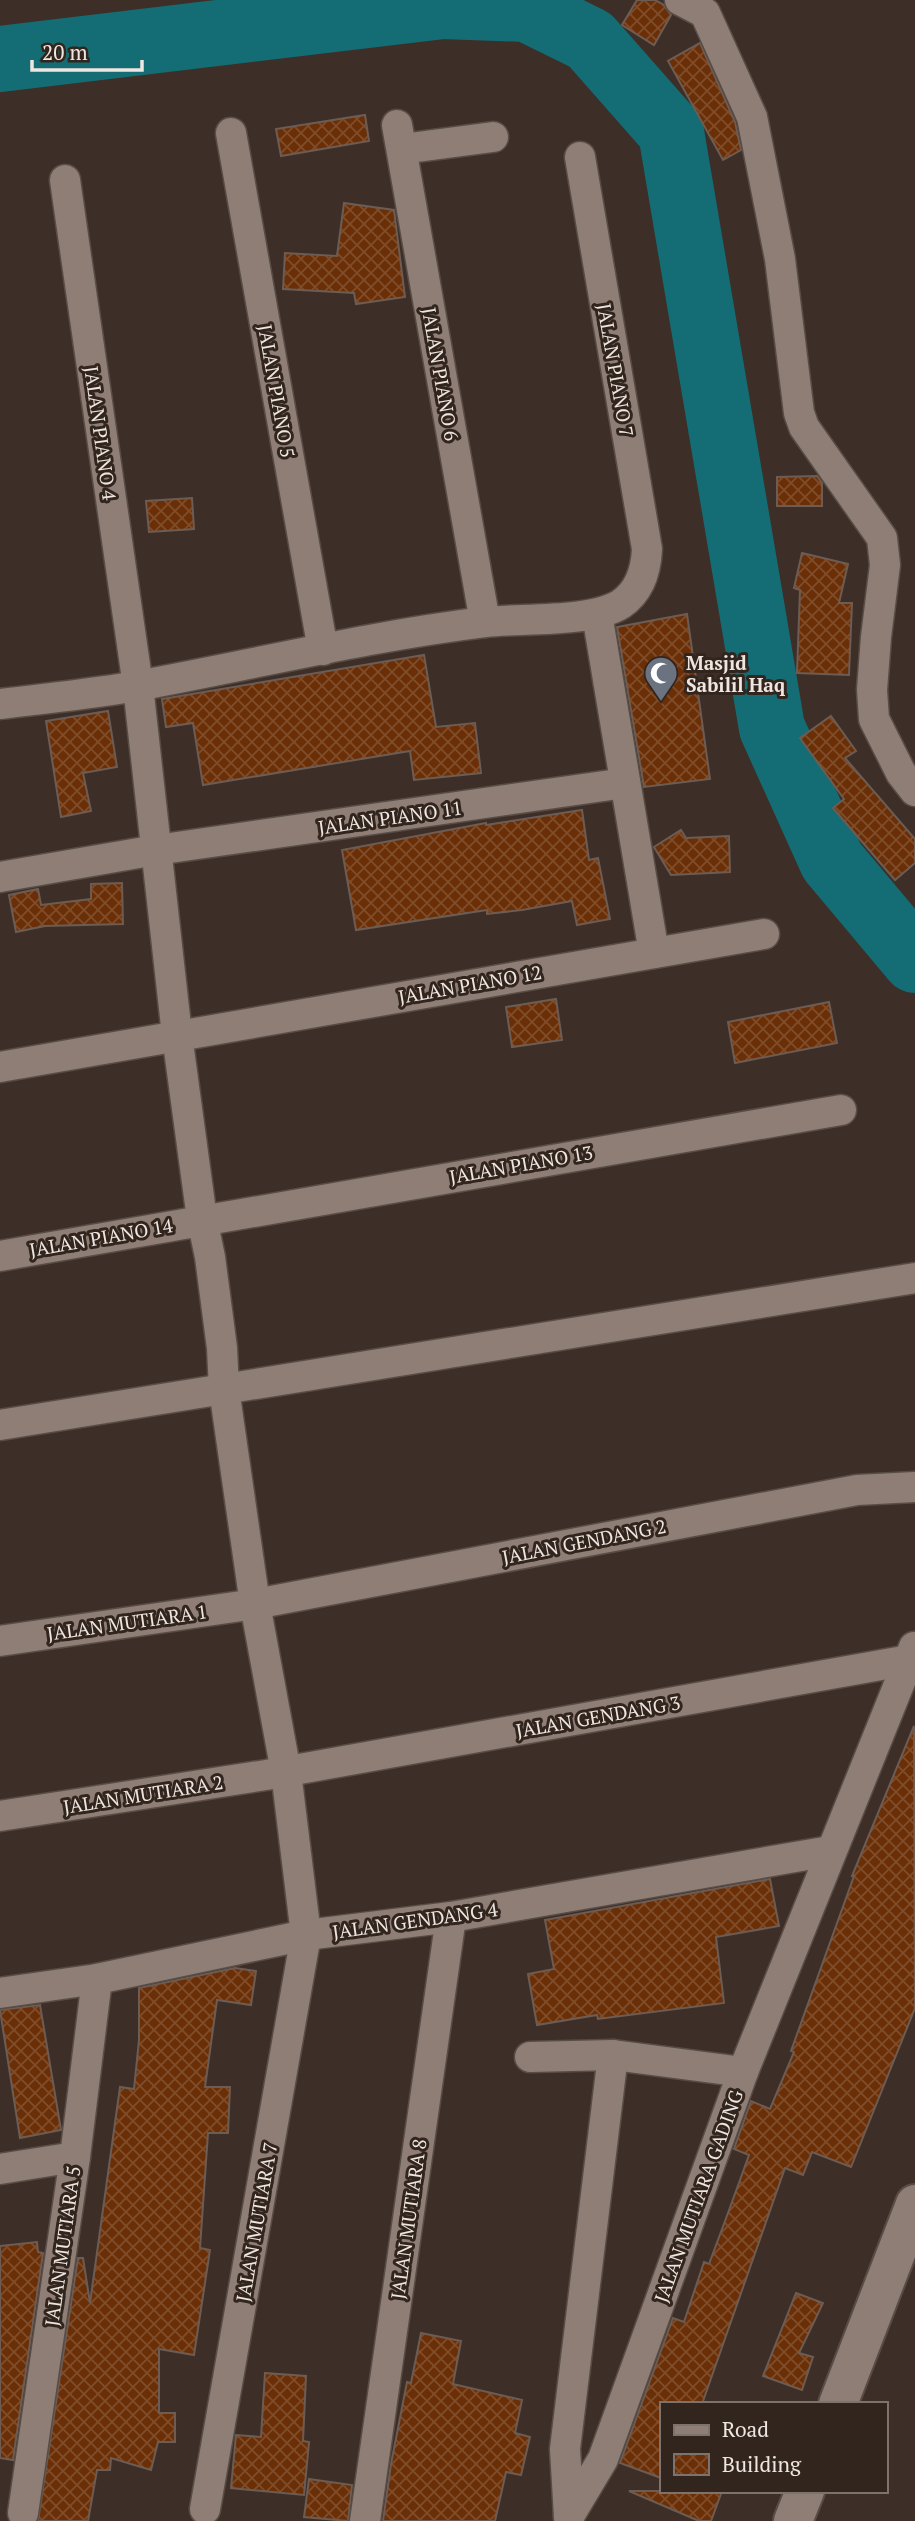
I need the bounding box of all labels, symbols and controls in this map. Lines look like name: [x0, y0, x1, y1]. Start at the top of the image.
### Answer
scale bar: [32, 28, 142, 72]
text: 20 m: [42, 38, 88, 66]
street label: JALAN PIANO 7: [592, 301, 640, 439]
street label: JALAN PIANO 6: [417, 305, 465, 443]
street label: JALAN PIANO 5: [253, 322, 301, 460]
street label: JALAN PIANO 4: [79, 364, 123, 502]
place label: Masjid Sabilil Haq: [686, 650, 786, 697]
mosque icon: Masjid Sabilil Haq: [642, 654, 680, 703]
street label: JALAN PIANO 11: [316, 795, 464, 839]
street label: JALAN PIANO 12: [396, 959, 544, 1009]
street label: JALAN PIANO 13: [447, 1139, 595, 1189]
street label: JALAN PIANO 14: [27, 1212, 176, 1262]
street label: JALAN GENDANG 2: [500, 1513, 668, 1569]
street label: JALAN MUTIARA 1: [45, 1598, 209, 1646]
street label: JALAN GENDANG 3: [514, 1689, 682, 1743]
street label: JALAN MUTIARA 2: [61, 1769, 225, 1819]
street label: JALAN GENDANG 4: [331, 1896, 500, 1944]
street label: JALAN MUTIARA GADING: [648, 2086, 748, 2306]
street label: JALAN MUTIARA 8: [384, 2137, 432, 2301]
street label: JALAN MUTIARA 7: [230, 2140, 282, 2304]
street label: JALAN MUTIARA 5: [38, 2164, 86, 2328]
legend: [660, 2402, 887, 2493]
text: Road: [722, 2415, 769, 2443]
text: Building: [722, 2450, 802, 2478]

